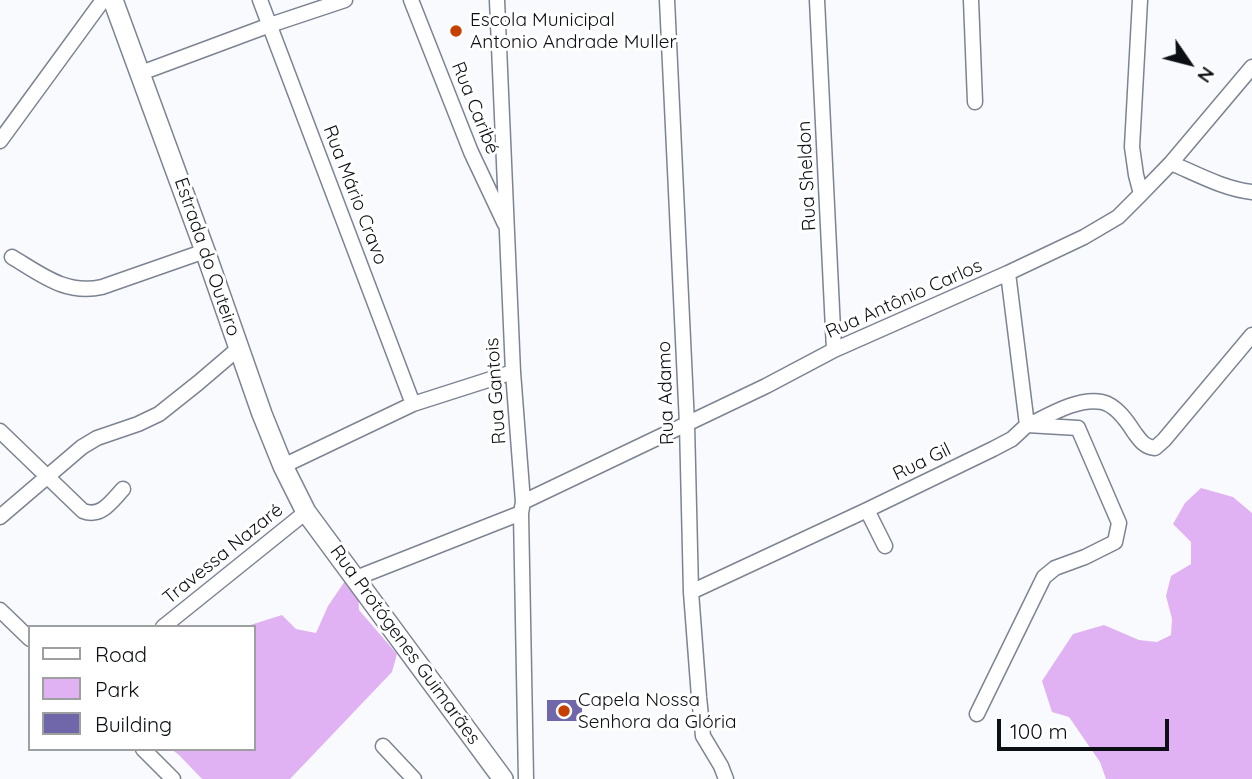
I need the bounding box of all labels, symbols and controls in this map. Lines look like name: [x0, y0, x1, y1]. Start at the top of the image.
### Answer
place label: Escola Municipal Antonio Andrade Muller: [470, 9, 677, 53]
marker: Escola Municipal Antonio Andrade Muller: [448, 23, 464, 39]
north arrow: [1154, 28, 1224, 98]
street label: Rua Caribé: [446, 58, 504, 158]
text: N: [1192, 62, 1220, 88]
street label: Rua Sheldon: [793, 120, 821, 232]
street label: Rua Mário Cravo: [318, 122, 392, 268]
street label: Estrada do Outeiro: [169, 175, 245, 339]
street label: Rua Antônio Carlos: [822, 254, 986, 344]
street label: Rua Gantois: [481, 337, 511, 445]
street label: Rua Adamo: [653, 341, 679, 445]
street label: Rua Gil: [889, 438, 955, 486]
street label: Travessa Nazaré: [158, 499, 288, 609]
street label: Rua Protógenes Guimarães: [325, 541, 485, 749]
legend: [28, 625, 256, 751]
text: Road: [95, 641, 147, 667]
text: Park: [95, 676, 139, 702]
place label: Capela Nossa Senhora da Glória: [578, 689, 737, 733]
marker: Capela Nossa Senhora da Glória: [556, 703, 572, 719]
scale bar: [1000, 706, 1172, 750]
text: Building: [95, 711, 172, 737]
text: 100 m: [1010, 718, 1068, 744]

